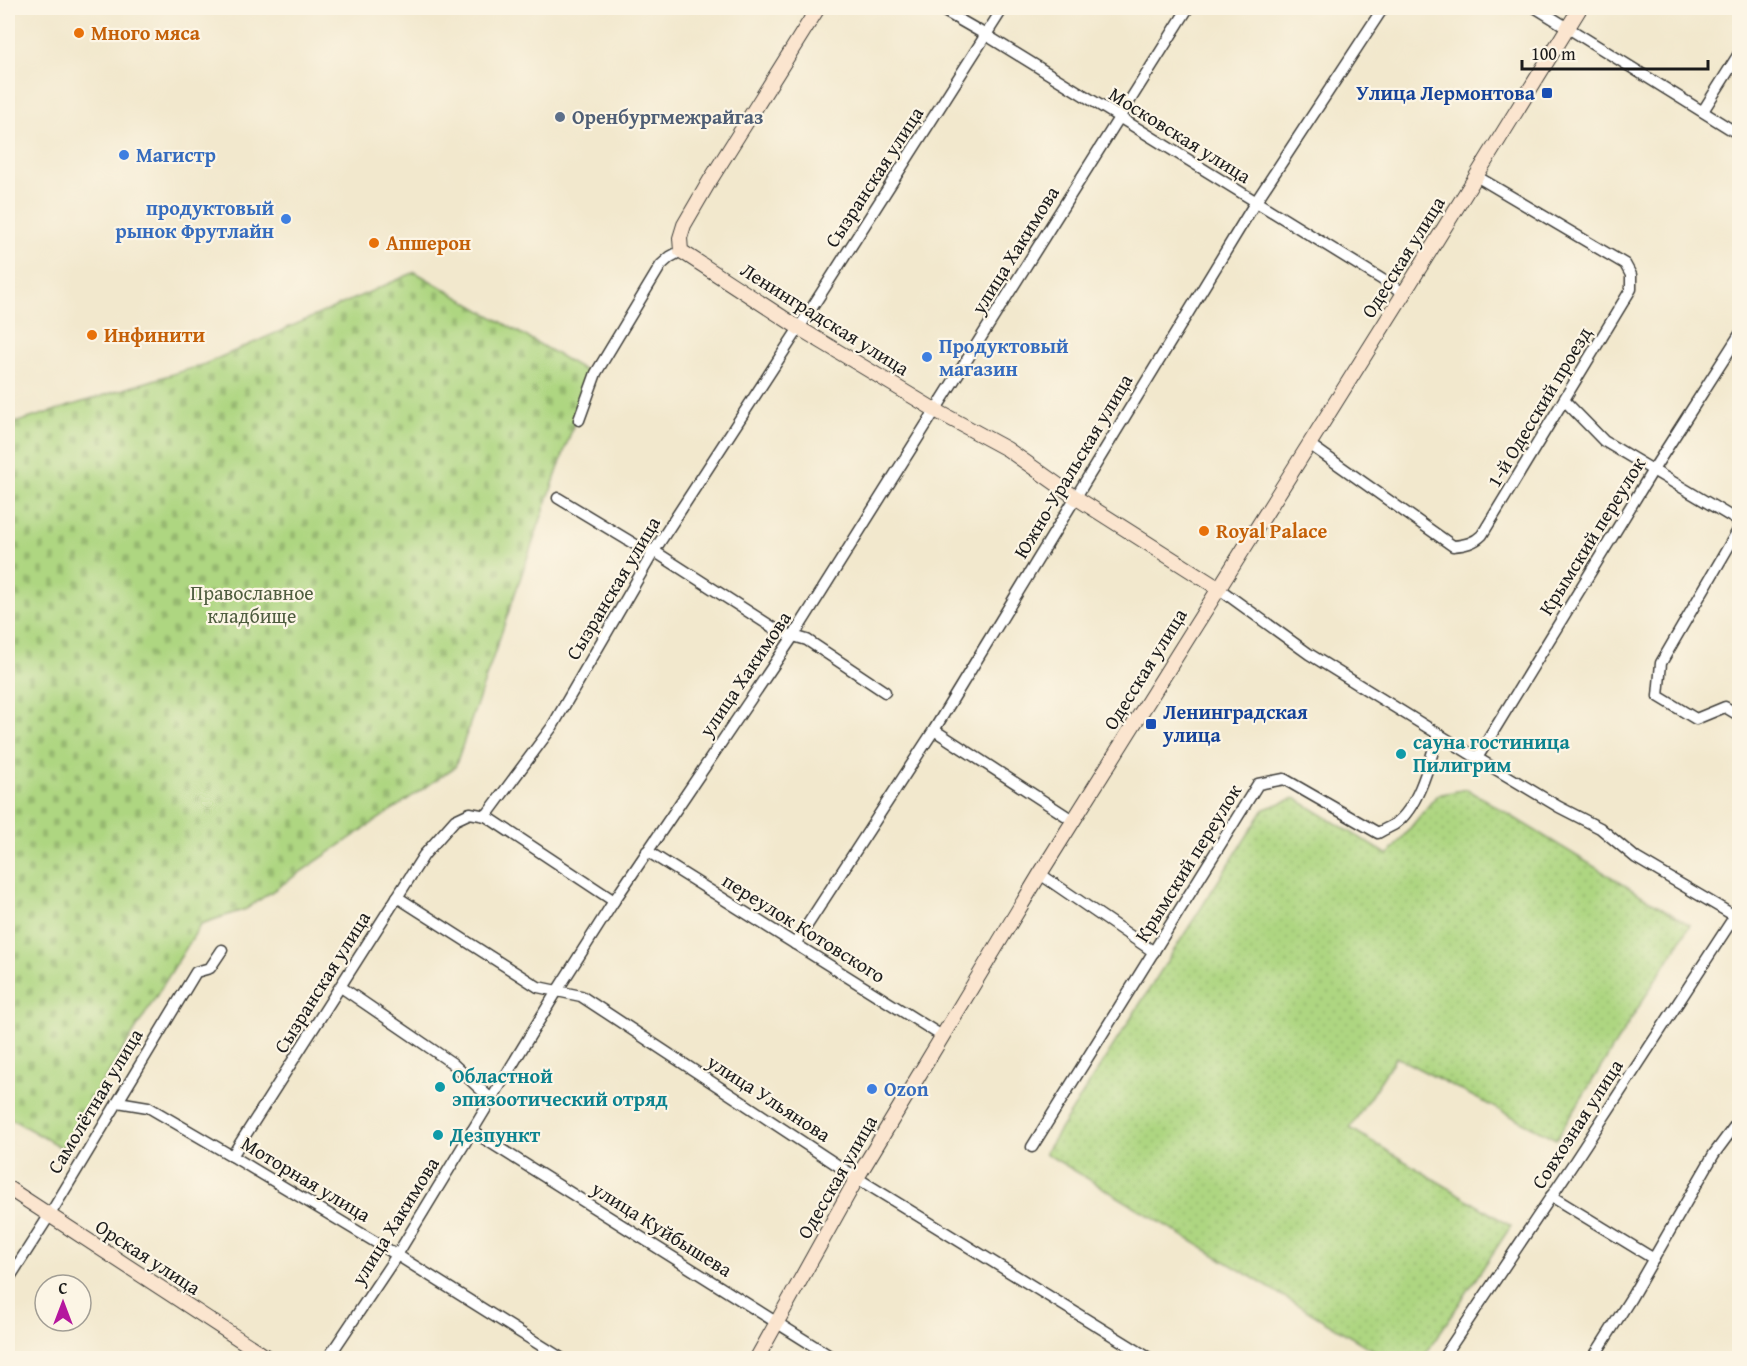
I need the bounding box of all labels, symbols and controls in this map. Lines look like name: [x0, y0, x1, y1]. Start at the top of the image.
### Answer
place label: Много мяса: [91, 18, 201, 47]
marker: Много мяса: [72, 26, 86, 40]
scale bar: [1522, 33, 1708, 71]
text: 100 m: [1531, 40, 1576, 67]
place label: Улица Лермонтова: [1356, 78, 1536, 107]
street label: Московская улица: [1104, 79, 1257, 190]
marker: Улица Лермонтова: [1540, 86, 1554, 100]
street label: Сызранская улица: [817, 100, 930, 253]
place label: Оренбургмежрайгаз: [572, 102, 764, 131]
marker: Оренбургмежрайгаз: [553, 110, 567, 124]
place label: Магистр: [136, 140, 216, 169]
marker: Магистр: [117, 148, 131, 162]
street label: улица Хакимова: [963, 180, 1066, 320]
street label: Одесская улица: [1354, 190, 1452, 323]
place label: продуктовый рынок Фрутлайн: [115, 193, 274, 245]
marker: продуктовый рынок Фрутлайн: [279, 212, 293, 226]
place label: Апшерон: [386, 228, 471, 257]
marker: Апшерон: [367, 236, 381, 250]
street label: Ленинградская улица: [735, 255, 916, 383]
place label: Инфинити: [104, 320, 205, 349]
street label: 1-й Одесский проезд: [1479, 321, 1598, 493]
marker: Инфинити: [85, 328, 99, 342]
place label: Продуктовый магазин: [939, 331, 1069, 383]
marker: Продуктовый магазин: [920, 350, 934, 364]
street label: Южно-Уральская улица: [1006, 368, 1140, 564]
street label: Крымский переулок: [1531, 451, 1652, 620]
street label: Сызранская улица: [558, 510, 667, 665]
place label: Royal Palace: [1216, 516, 1327, 545]
marker: Royal Palace: [1197, 524, 1211, 538]
park label: Православное кладбище: [190, 578, 314, 630]
street label: Одесская улица: [1096, 602, 1194, 735]
street label: улица Хакимова: [691, 605, 798, 743]
place label: Ленинградская улица: [1162, 697, 1308, 749]
marker: Ленинградская улица: [1144, 717, 1158, 731]
place label: сауна гостиница Пилигрим: [1413, 727, 1571, 779]
marker: сауна гостиница Пилигрим: [1394, 747, 1408, 761]
street label: Крымский переулок: [1127, 778, 1248, 947]
street label: переулок Котовского: [717, 866, 891, 990]
street label: Сызранская улица: [266, 905, 377, 1058]
street label: Самолётная улица: [40, 1022, 150, 1179]
street label: улица Ульянова: [701, 1046, 837, 1149]
street label: Совхозная улица: [1524, 1053, 1630, 1194]
place label: Областной эпизоотический отряд: [452, 1061, 668, 1113]
place label: Ozon: [884, 1074, 929, 1103]
marker: Областной эпизоотический отряд: [433, 1080, 447, 1094]
marker: Ozon: [865, 1082, 879, 1096]
street label: Одесская улица: [789, 1109, 884, 1244]
place label: Дезпункт: [449, 1120, 540, 1149]
street label: Моторная улица: [236, 1128, 377, 1229]
marker: Дезпункт: [431, 1128, 445, 1142]
street label: улица Хакимова: [343, 1151, 446, 1291]
street label: улица Куйбышева: [586, 1173, 739, 1284]
street label: Орская улица: [90, 1212, 207, 1302]
north arrow: [33, 1273, 93, 1333]
text: С: [58, 1276, 68, 1300]

